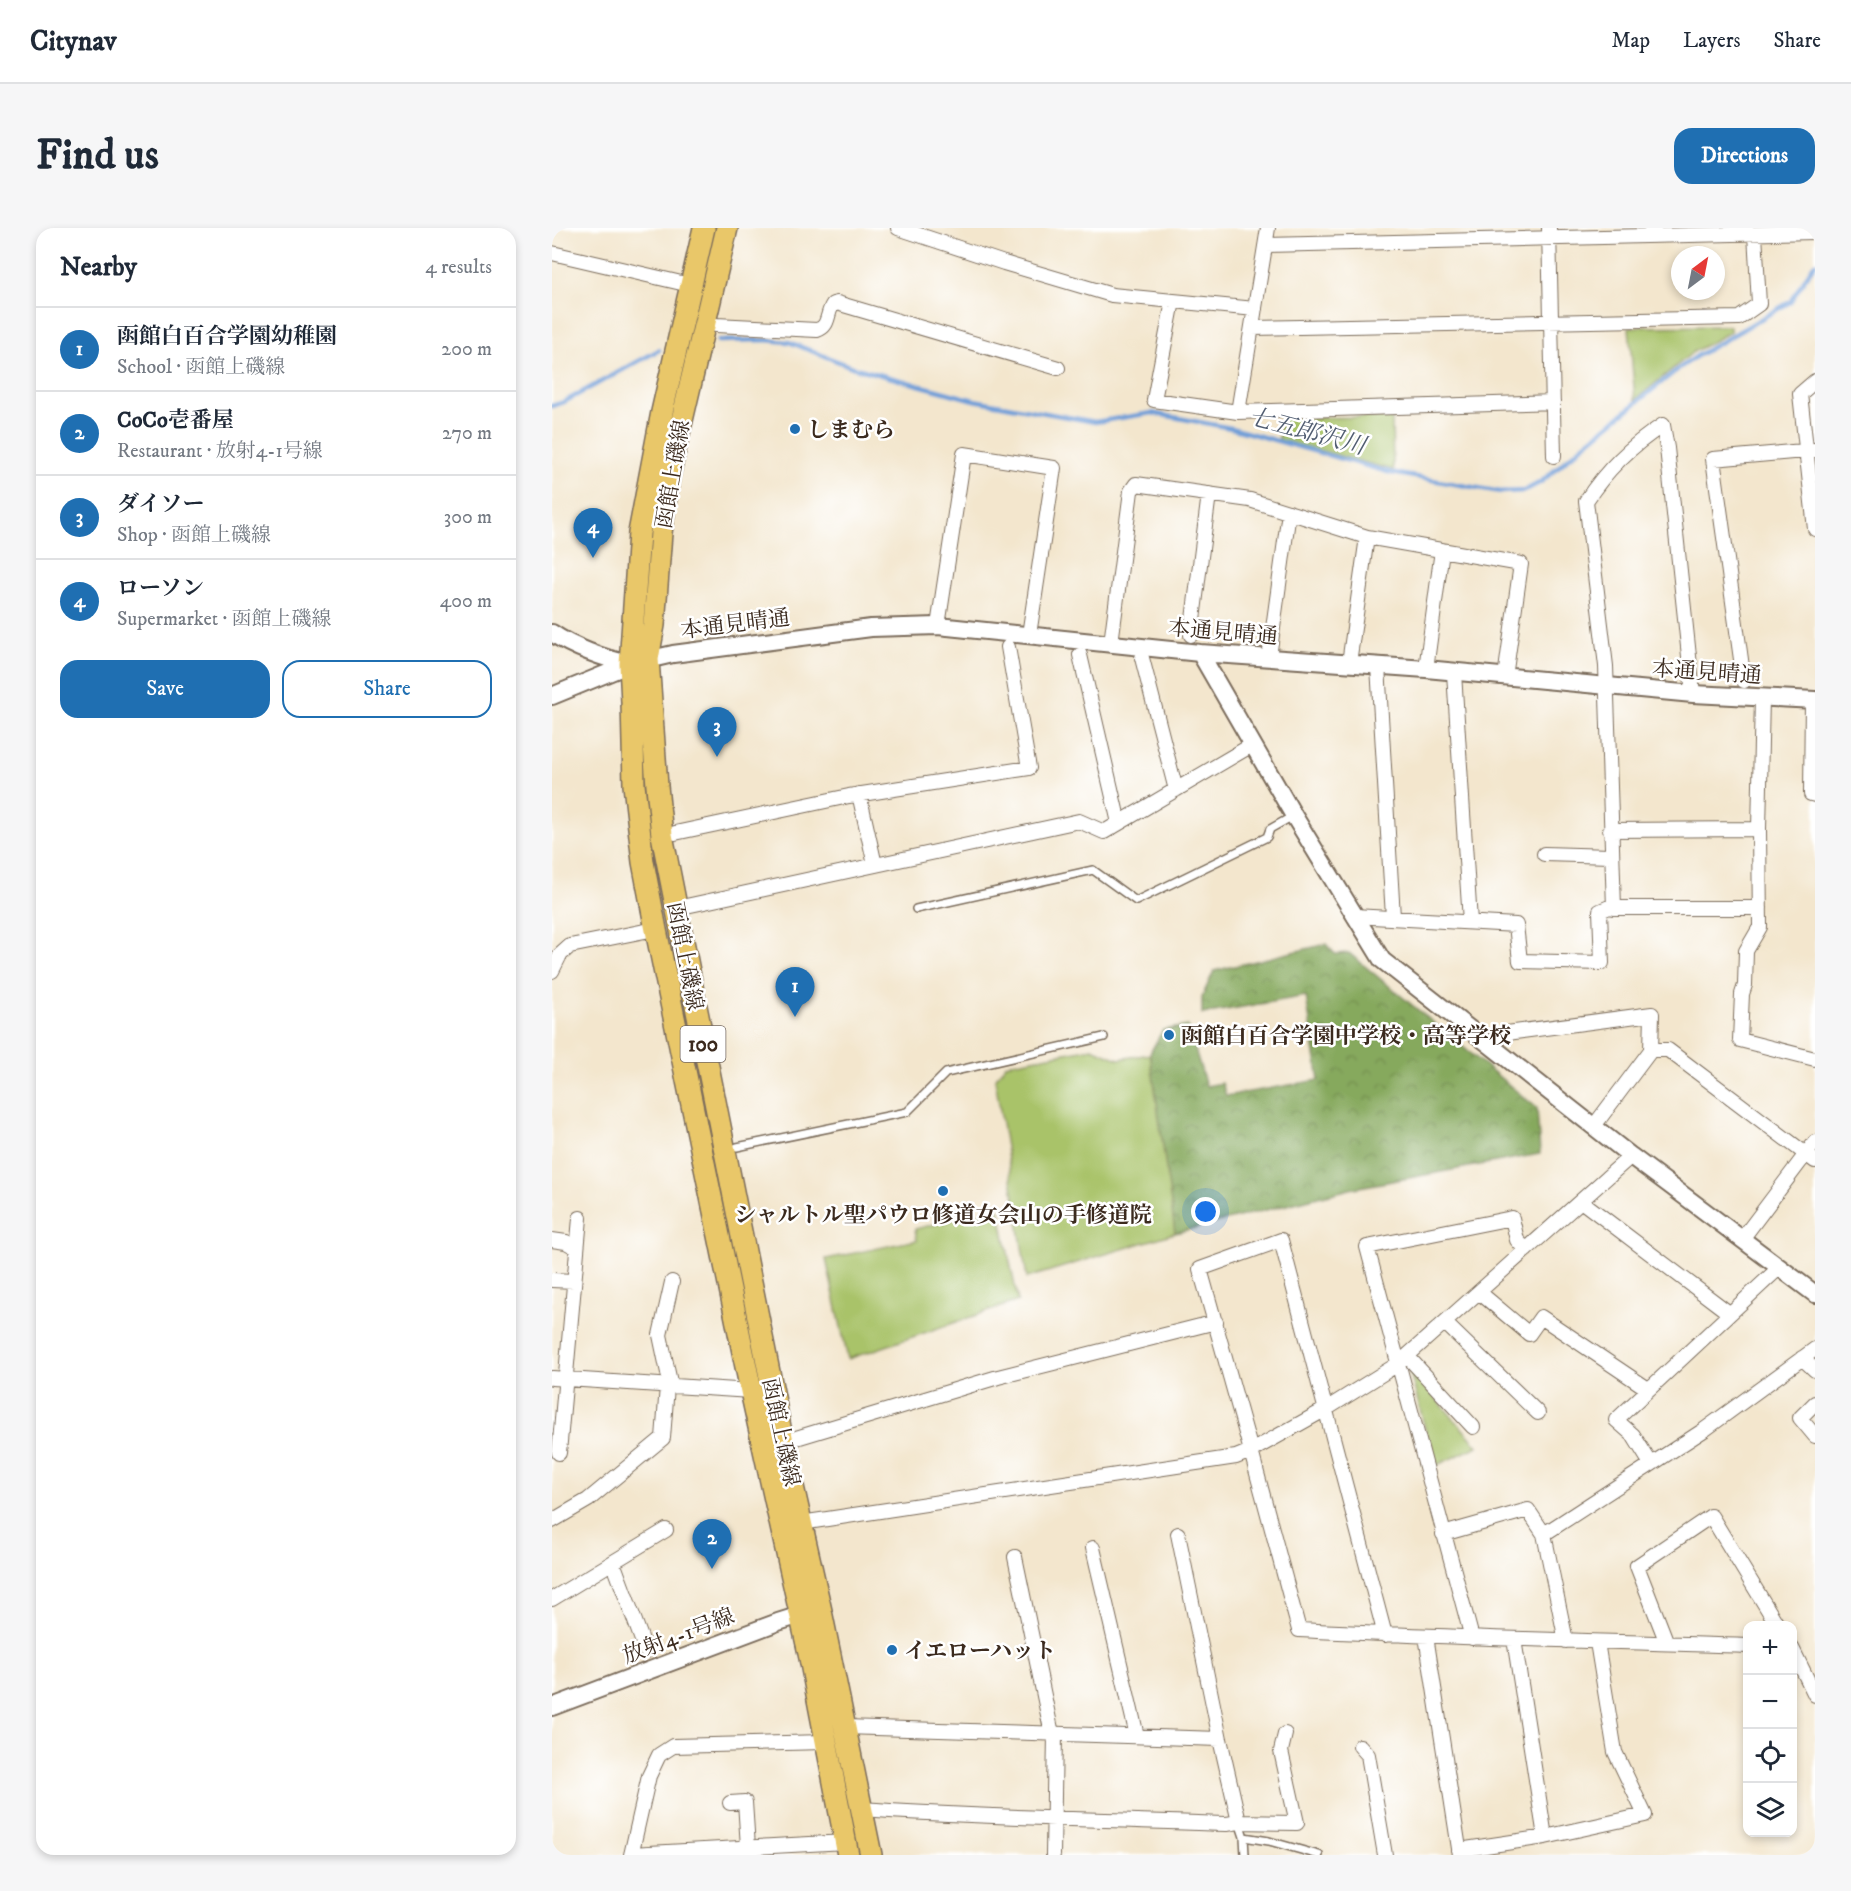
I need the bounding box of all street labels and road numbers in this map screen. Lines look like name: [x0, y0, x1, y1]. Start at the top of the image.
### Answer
street label: 函館上磯線: [651, 418, 696, 531]
street label: 本通見晴通: [679, 604, 791, 645]
street label: 本通見晴通: [1167, 614, 1279, 651]
street label: 本通見晴通: [1651, 655, 1763, 690]
street label: 函館上磯線: [661, 900, 708, 1013]
road number: 100: [680, 1026, 726, 1062]
street label: 函館上磯線: [756, 1376, 805, 1489]
street label: 放射4-1号線: [619, 1603, 738, 1670]

